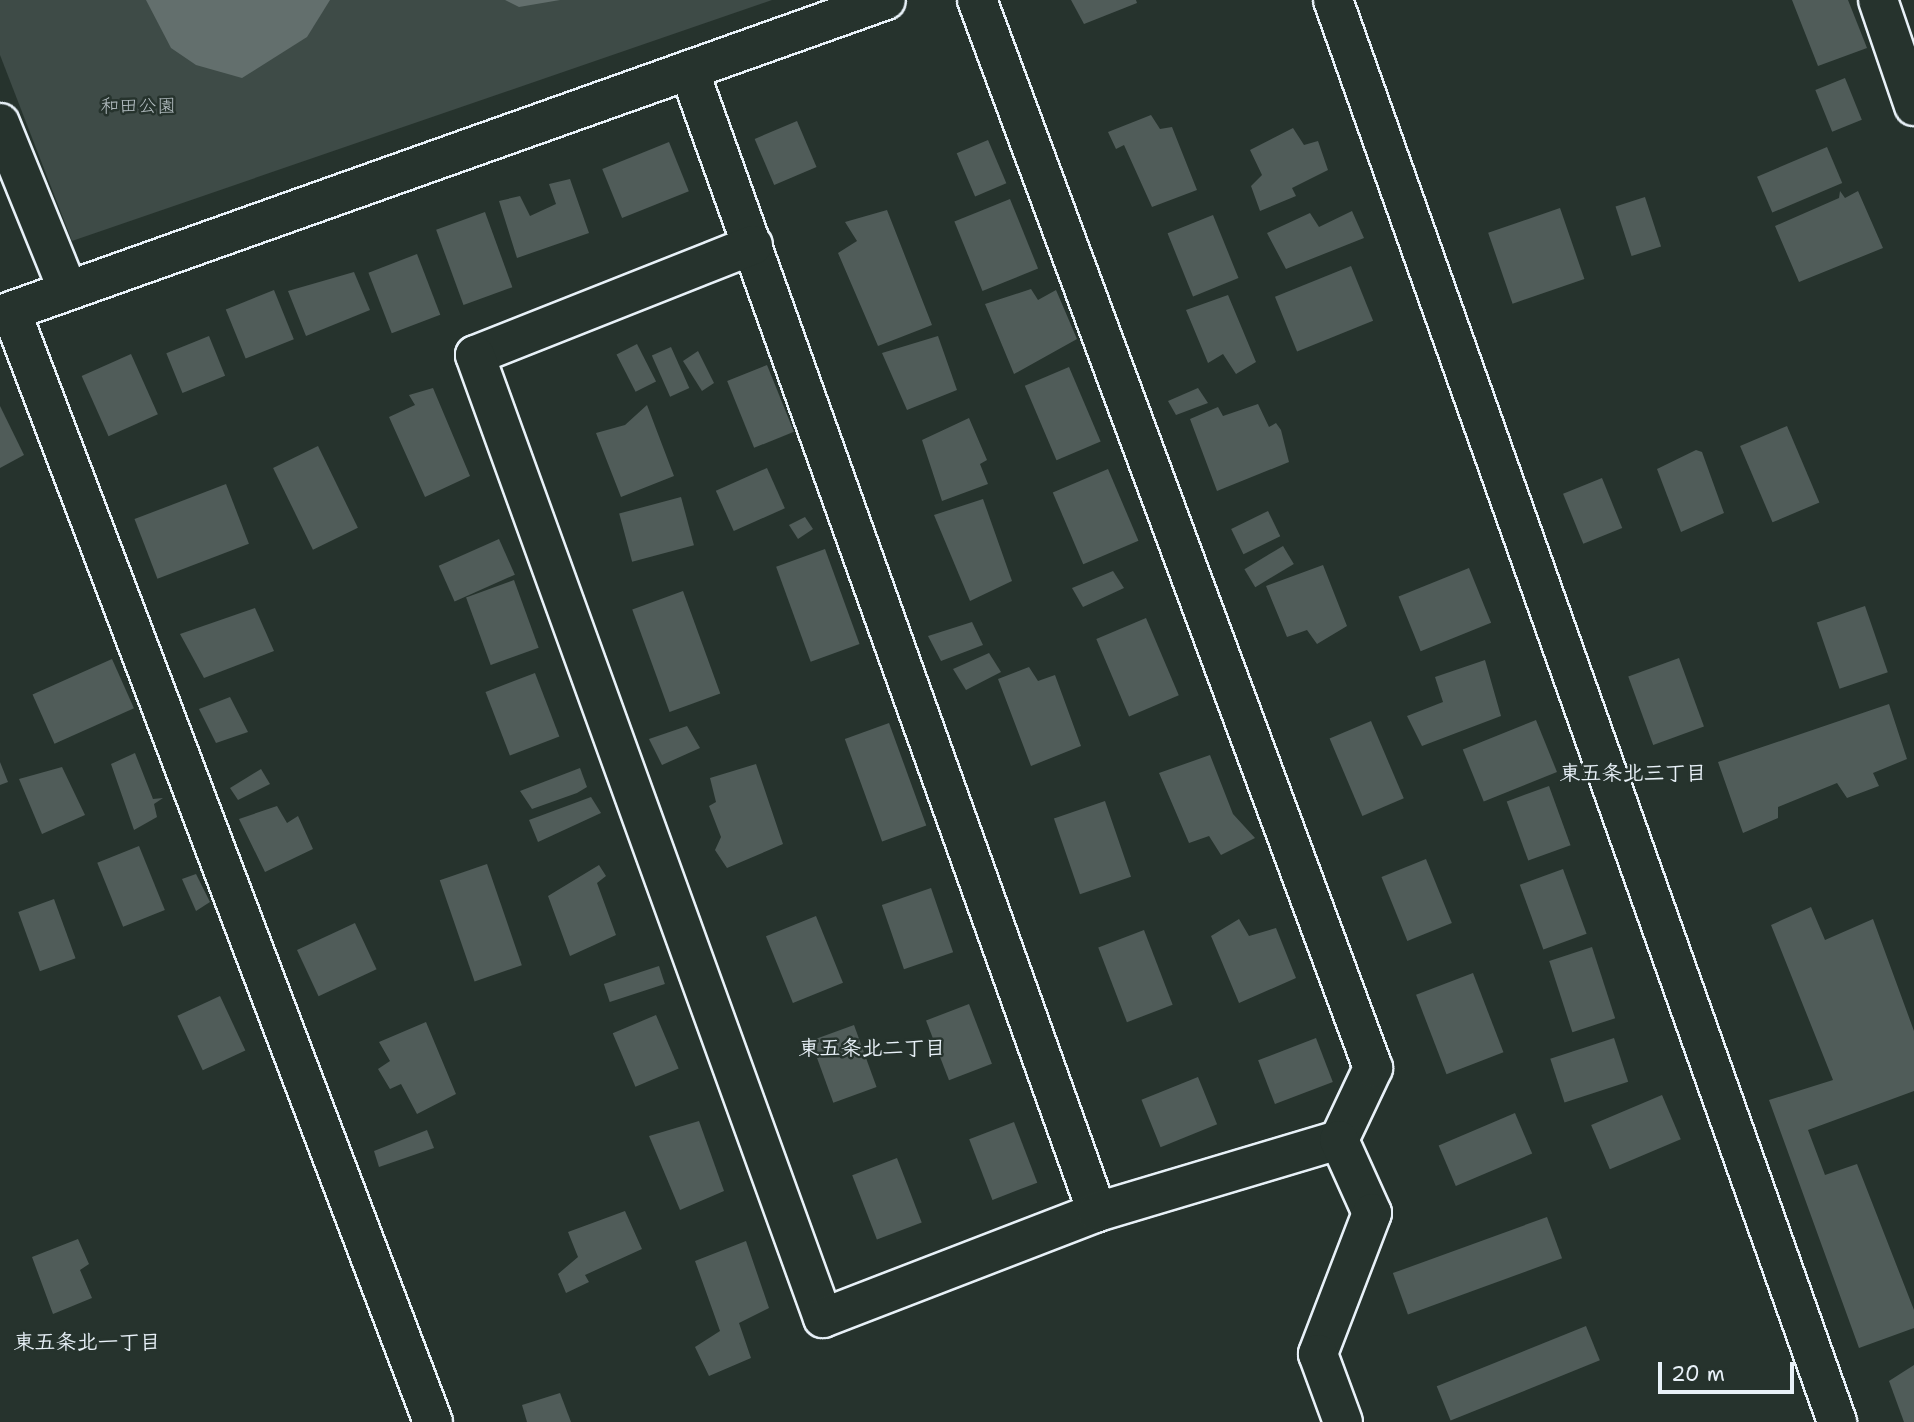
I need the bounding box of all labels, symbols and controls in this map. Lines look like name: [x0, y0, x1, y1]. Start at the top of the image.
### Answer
park label: 和田公園: [100, 95, 176, 117]
district label: 東五条北三丁目: [1560, 760, 1706, 786]
district label: 東五条北二丁目: [799, 1035, 945, 1061]
district label: 東五条北一丁目: [14, 1329, 160, 1355]
scale bar: [1662, 1348, 1798, 1392]
text: 20 m: [1671, 1360, 1725, 1388]

